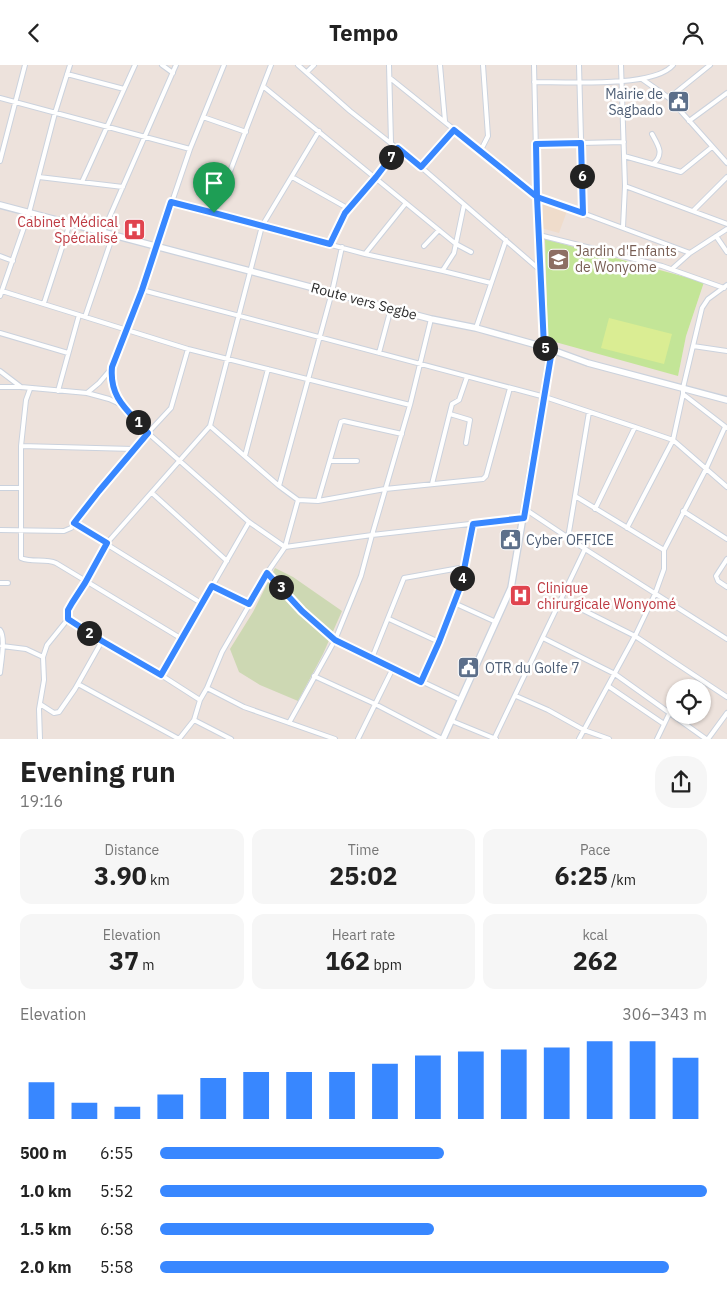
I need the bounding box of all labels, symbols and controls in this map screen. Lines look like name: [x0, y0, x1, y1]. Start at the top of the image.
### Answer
text: Tempo: [329, 18, 398, 47]
icon: back: [20, 19, 48, 47]
icon: person: [679, 19, 707, 47]
place label: Mairie de Sagbado: [605, 85, 663, 119]
public building icon: Mairie de Sagbado: [667, 90, 691, 114]
pin: 7: [378, 145, 404, 169]
text: 7: [387, 148, 396, 166]
pin: [193, 162, 235, 213]
pin: 6: [570, 163, 594, 189]
text: 6: [578, 167, 587, 185]
icon: arrive: [200, 169, 228, 197]
place label: Cabinet Médical Spécialisé: [17, 213, 118, 247]
hospital icon: Cabinet Médical Spécialisé: [122, 218, 146, 242]
place label: Jardin d'Enfants de Wonyome: [575, 242, 677, 276]
school or university icon: Jardin d'Enfants de Wonyome: [547, 247, 571, 271]
street label: Route vers Segbe: [309, 278, 419, 324]
pin: 5: [532, 335, 558, 361]
text: 5: [541, 339, 550, 357]
pin: 1: [126, 409, 150, 435]
text: 1: [134, 413, 143, 431]
public building icon: Cyber OFFICE: [498, 528, 522, 552]
place label: Cyber OFFICE: [526, 531, 614, 549]
pin: 4: [450, 565, 474, 591]
text: 4: [458, 569, 467, 587]
pin: 3: [268, 575, 294, 599]
text: 3: [277, 578, 286, 596]
place label: Clinique chirurgicale Wonyomé: [537, 579, 677, 613]
hospital icon: Clinique chirurgicale Wonyomé: [509, 584, 533, 608]
pin: 2: [76, 621, 102, 645]
text: 2: [85, 624, 94, 642]
public building icon: OTR du Golfe 7: [457, 656, 481, 680]
place label: OTR du Golfe 7: [485, 659, 580, 677]
map controls: [666, 679, 711, 724]
button: locate: [666, 679, 711, 724]
text: Evening run: [20, 753, 176, 790]
button: share: [655, 756, 707, 808]
text: 19:16: [20, 791, 63, 811]
text: Distance: [105, 841, 159, 859]
text: Time: [348, 841, 379, 859]
text: Pace: [580, 841, 610, 859]
text: 3.90: [94, 859, 147, 892]
text: 25:02: [329, 859, 398, 892]
text: 6:25: [554, 859, 608, 892]
text: km: [147, 871, 170, 889]
text: /km: [608, 871, 636, 889]
text: Elevation: [103, 926, 161, 944]
text: Heart rate: [332, 926, 395, 944]
text: kcal: [582, 926, 608, 944]
text: 37: [109, 944, 139, 977]
text: 162: [325, 944, 370, 977]
text: 262: [573, 944, 618, 977]
text: m: [139, 956, 155, 974]
text: bpm: [370, 956, 402, 974]
text: Elevation: [20, 1004, 86, 1024]
text: 306–343 m: [622, 1004, 707, 1024]
text: 500 m: [20, 1143, 67, 1163]
text: 6:55: [100, 1143, 133, 1163]
text: 1.0 km: [20, 1181, 71, 1201]
text: 5:52: [100, 1181, 133, 1201]
text: 1.5 km: [20, 1219, 71, 1239]
text: 6:58: [100, 1219, 133, 1239]
text: 2.0 km: [20, 1257, 71, 1277]
text: 5:58: [100, 1257, 133, 1277]

